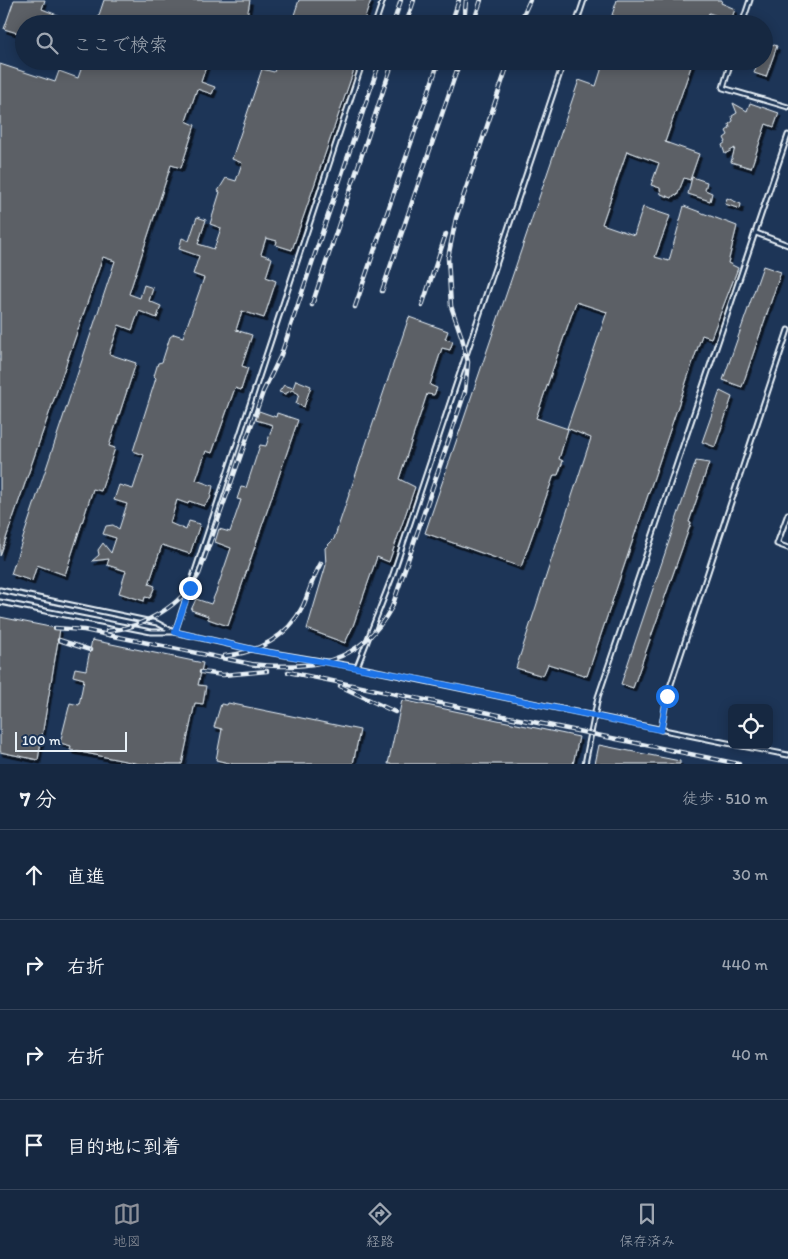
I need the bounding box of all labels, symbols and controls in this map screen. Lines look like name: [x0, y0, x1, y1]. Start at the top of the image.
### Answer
search box: [15, 15, 773, 70]
icon: search: [33, 29, 61, 57]
text: ここで検索: [73, 33, 168, 56]
route end: [179, 577, 202, 600]
route start: [656, 685, 679, 708]
map controls: [728, 704, 773, 749]
button: locate: [728, 704, 773, 749]
scale bar: [15, 729, 128, 752]
text: 100 m: [22, 732, 61, 749]
text: 7 分: [20, 786, 56, 811]
text: 徒歩 · 510 m: [682, 789, 768, 808]
icon: ahead: [20, 861, 48, 889]
text: 直進: [67, 865, 105, 888]
text: 30 m: [732, 865, 768, 884]
icon: right: [20, 951, 48, 979]
text: 右折: [67, 955, 105, 978]
text: 440 m: [722, 955, 768, 974]
icon: right: [20, 1041, 48, 1069]
text: 右折: [67, 1045, 105, 1068]
text: 40 m: [731, 1045, 768, 1064]
icon: arrive: [20, 1131, 48, 1159]
text: 目的地に到着: [67, 1135, 181, 1158]
tab: 地図: [113, 1200, 141, 1250]
tab: 経路: [366, 1200, 394, 1250]
tab: 保存済み: [619, 1200, 675, 1250]

